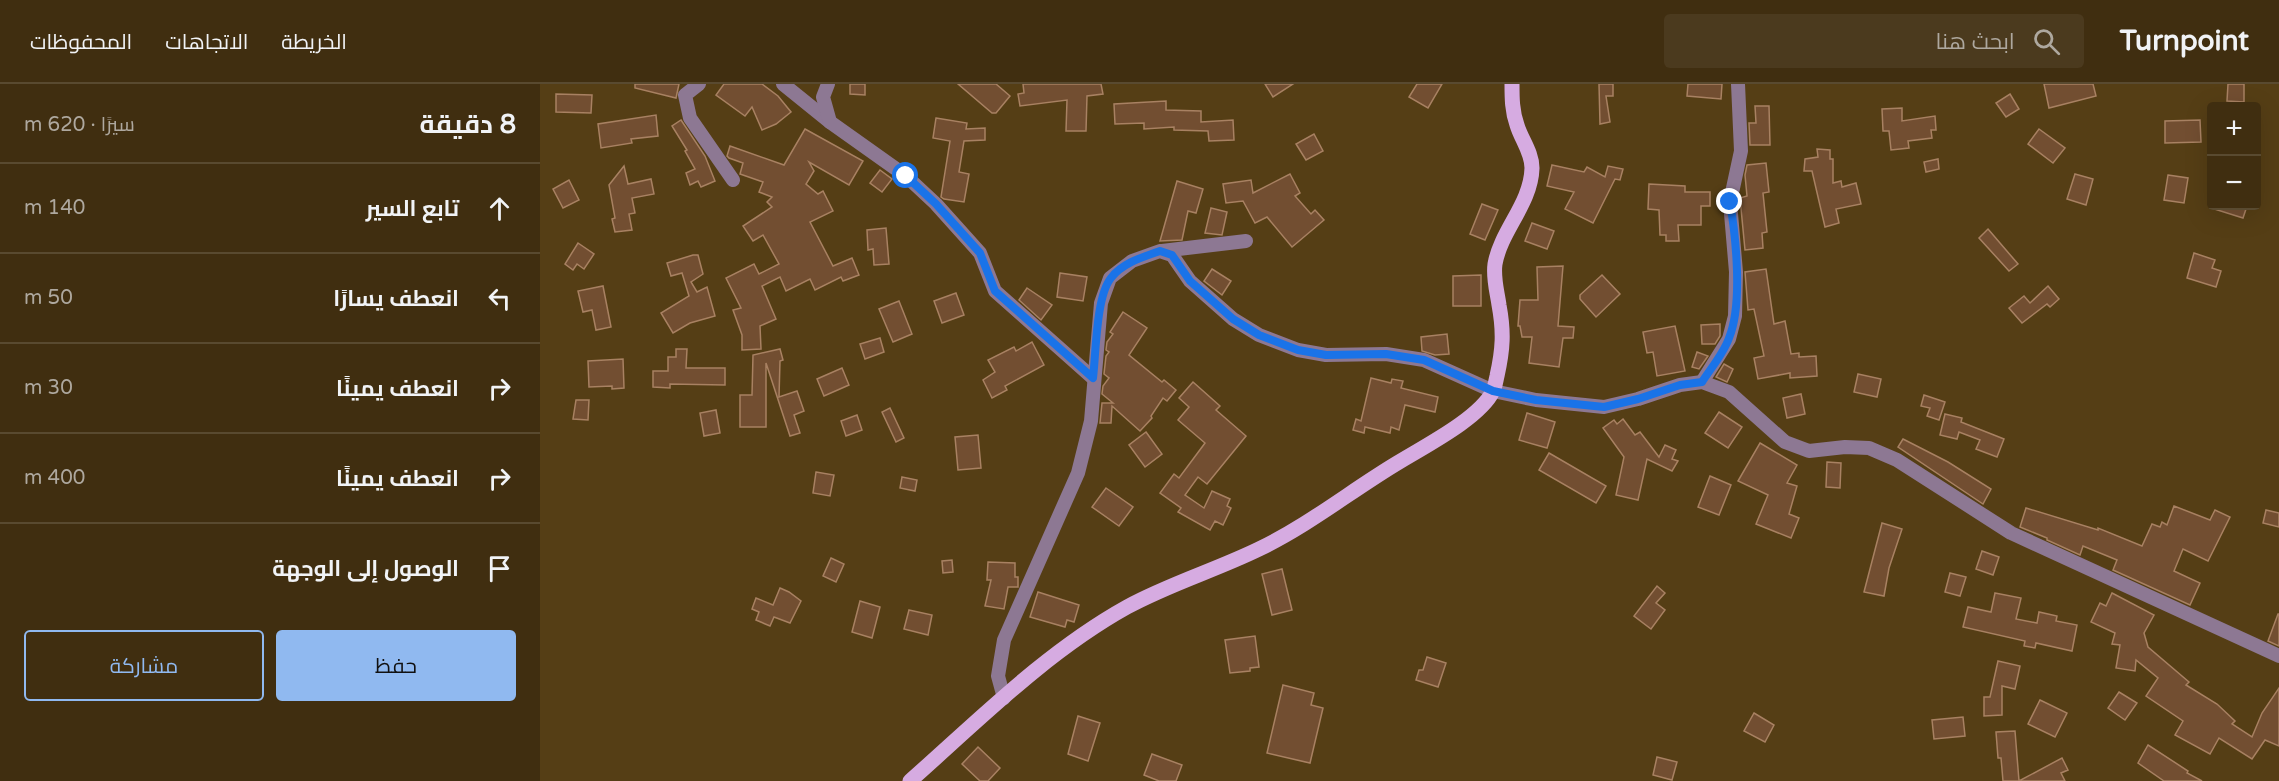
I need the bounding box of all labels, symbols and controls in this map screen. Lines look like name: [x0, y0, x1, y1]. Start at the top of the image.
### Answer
search box: [1664, 14, 2084, 68]
text: Turnpoint: [2120, 24, 2249, 58]
icon: search: [2030, 25, 2063, 58]
text: ابحث هنا: [1935, 29, 2015, 55]
text: المحفوظات: [30, 30, 132, 55]
text: الاتجاهات: [165, 30, 248, 55]
text: الخريطة: [281, 30, 347, 55]
map controls: [2207, 102, 2261, 210]
button: +: [2207, 102, 2261, 156]
text: 8 دقيقة: [419, 109, 516, 140]
text: سيرًا · 620 m: [24, 113, 135, 137]
button: −: [2207, 156, 2261, 210]
route start: [892, 162, 918, 188]
route end: [1716, 188, 1742, 214]
icon: ahead: [483, 192, 516, 225]
text: 140 m: [24, 196, 85, 220]
text: تابع السير: [366, 196, 459, 222]
icon: left: [483, 282, 516, 315]
text: 50 m: [24, 286, 73, 310]
text: انعطف يسارًا: [333, 286, 459, 312]
icon: right: [483, 372, 516, 405]
text: 30 m: [24, 376, 73, 400]
text: انعطف يمينًا: [336, 376, 459, 402]
icon: right: [483, 462, 516, 495]
text: 400 m: [24, 466, 85, 490]
text: انعطف يمينًا: [336, 466, 459, 492]
icon: arrive: [483, 552, 516, 585]
text: الوصول إلى الوجهة: [272, 556, 459, 582]
button: مشاركة: [24, 630, 264, 701]
button: حفظ: [276, 630, 516, 701]

